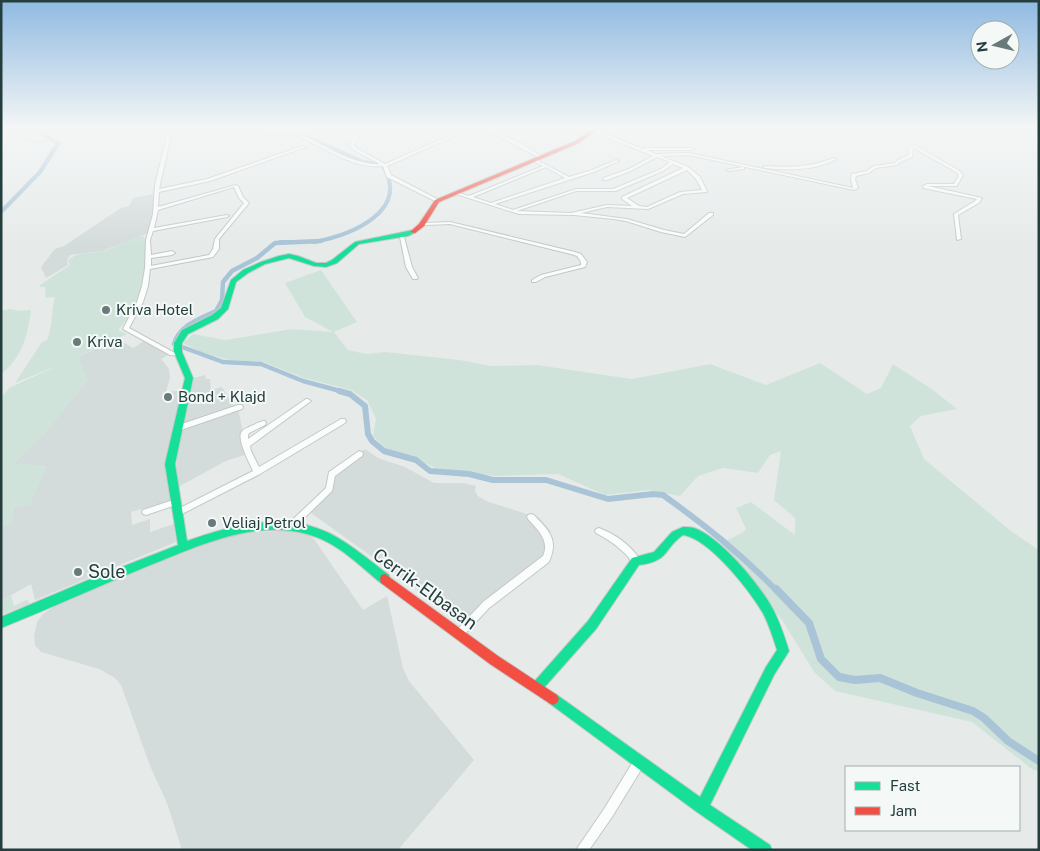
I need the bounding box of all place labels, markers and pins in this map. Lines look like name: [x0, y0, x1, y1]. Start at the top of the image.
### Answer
place label: Kriva Hotel: [116, 301, 193, 318]
marker: Kriva Hotel: [100, 304, 112, 316]
place label: Kriva: [87, 333, 123, 350]
marker: Kriva: [71, 336, 83, 348]
place label: Bond + Klajd: [178, 388, 266, 405]
marker: Bond + Klajd: [162, 391, 174, 403]
place label: Veliaj Petrol: [222, 514, 306, 531]
marker: Veliaj Petrol: [206, 517, 218, 529]
place label: Sole: [88, 561, 125, 582]
marker: Sole: [72, 566, 84, 578]

